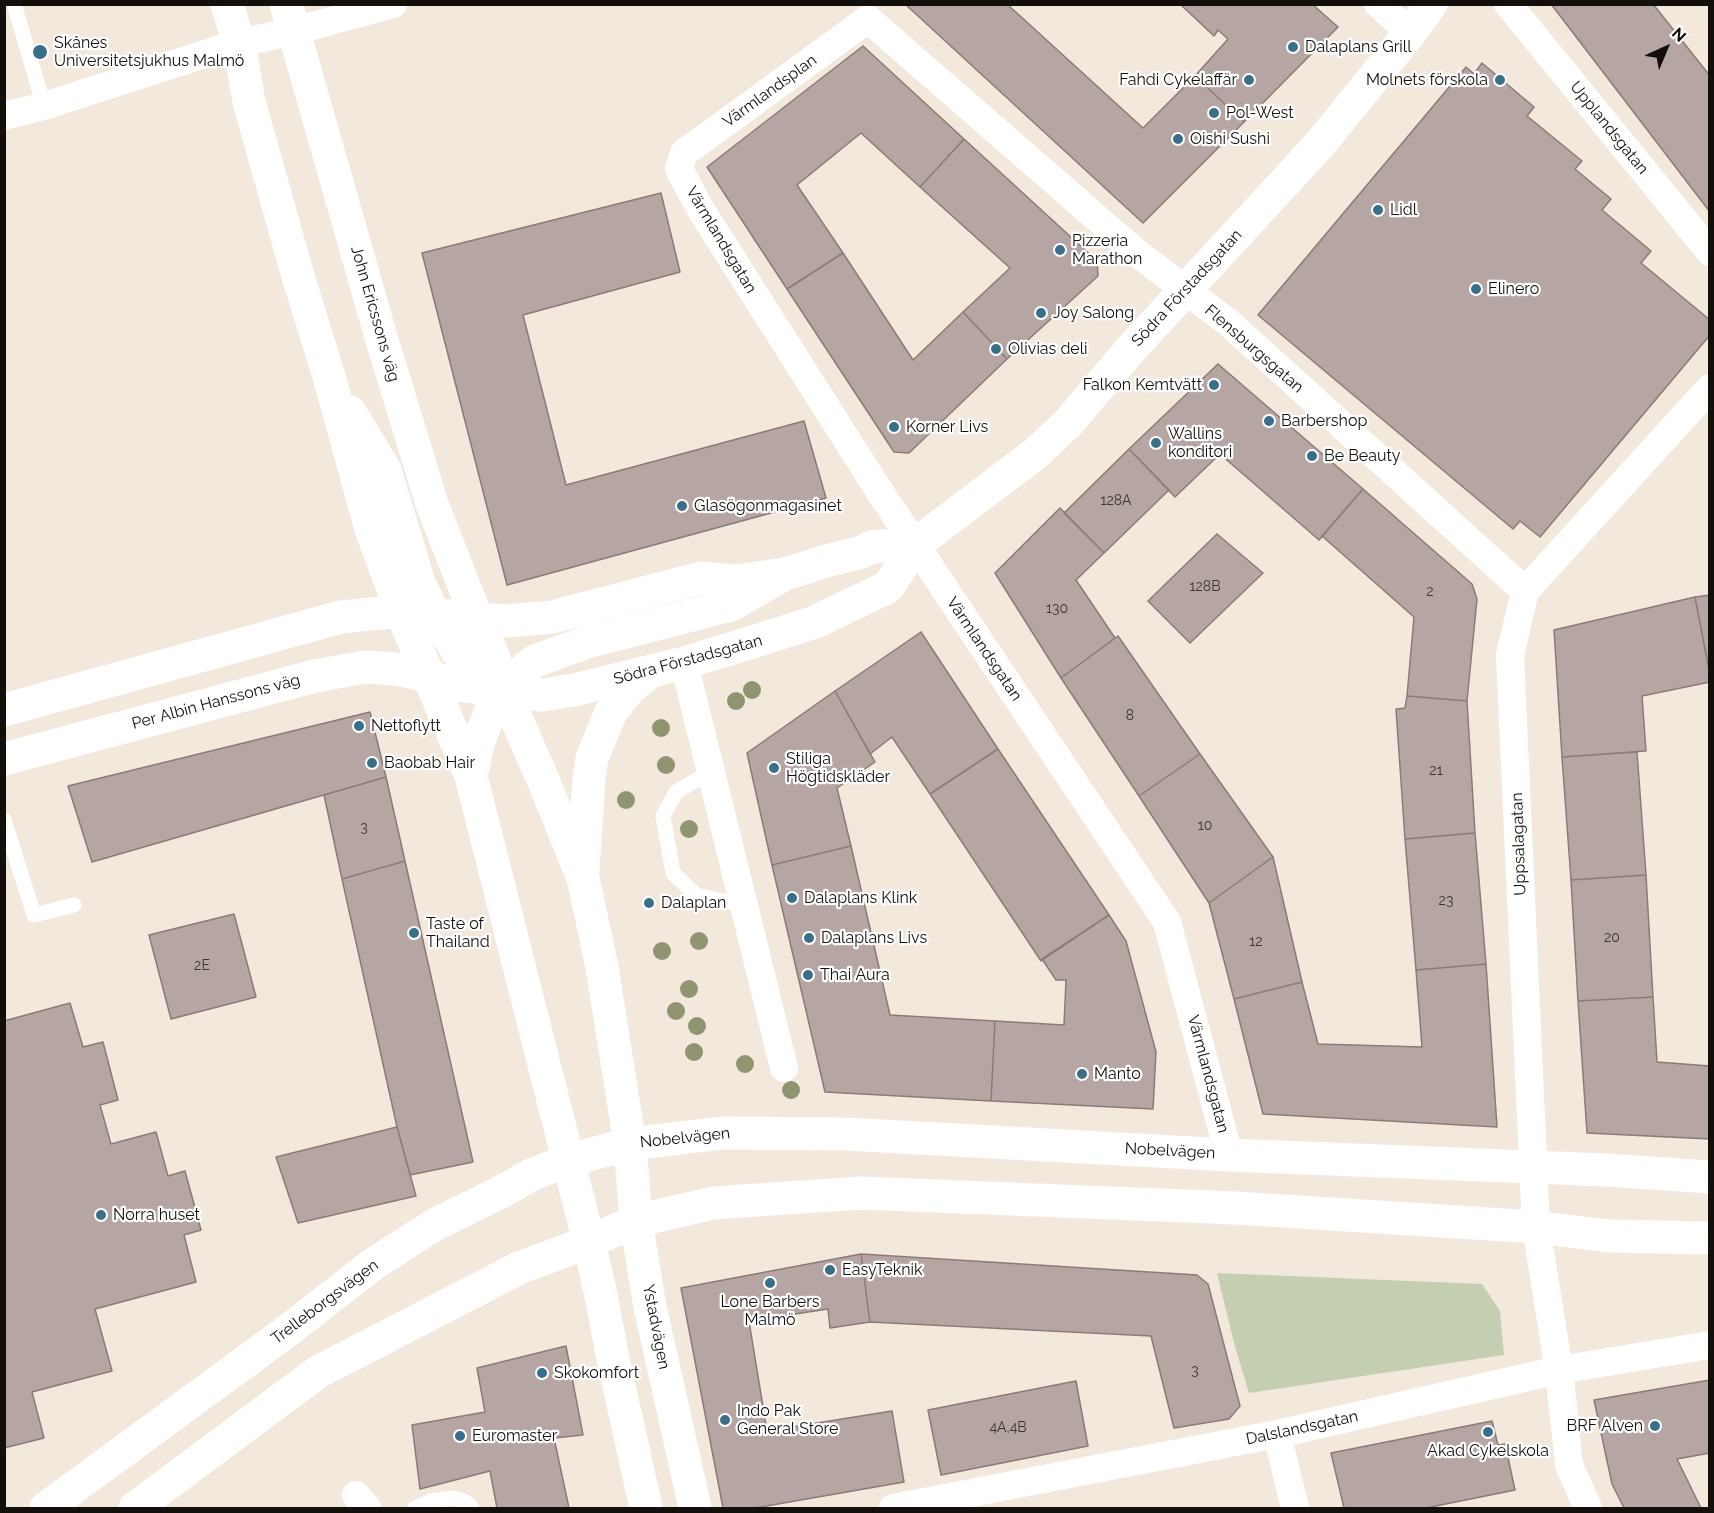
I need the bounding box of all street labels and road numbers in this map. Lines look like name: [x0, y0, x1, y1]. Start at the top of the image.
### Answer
street label: Värmlandsplan: [719, 50, 821, 132]
street label: Upplandsgatan: [1566, 78, 1652, 178]
street label: Värmlandsgatan: [682, 183, 760, 297]
street label: Södra Förstadsgatan: [1128, 225, 1246, 351]
street label: John Ericssons väg: [346, 244, 404, 384]
street label: Flensburgsgatan: [1201, 301, 1307, 397]
street label: Värmlandsgatan: [942, 593, 1026, 705]
street label: Södra Förstadsgatan: [612, 631, 764, 689]
street label: Per Albin Hanssons väg: [130, 670, 302, 734]
street label: Uppsalagatan: [1508, 792, 1530, 896]
street label: Värmlandsgatan: [1183, 1013, 1233, 1135]
street label: Nobelvägen: [639, 1124, 731, 1152]
street label: Nobelvägen: [1124, 1139, 1216, 1163]
street label: Trelleborgsvägen: [268, 1256, 382, 1348]
street label: Ystadvägen: [638, 1283, 674, 1371]
street label: Dalslandsgatan: [1244, 1407, 1360, 1449]

